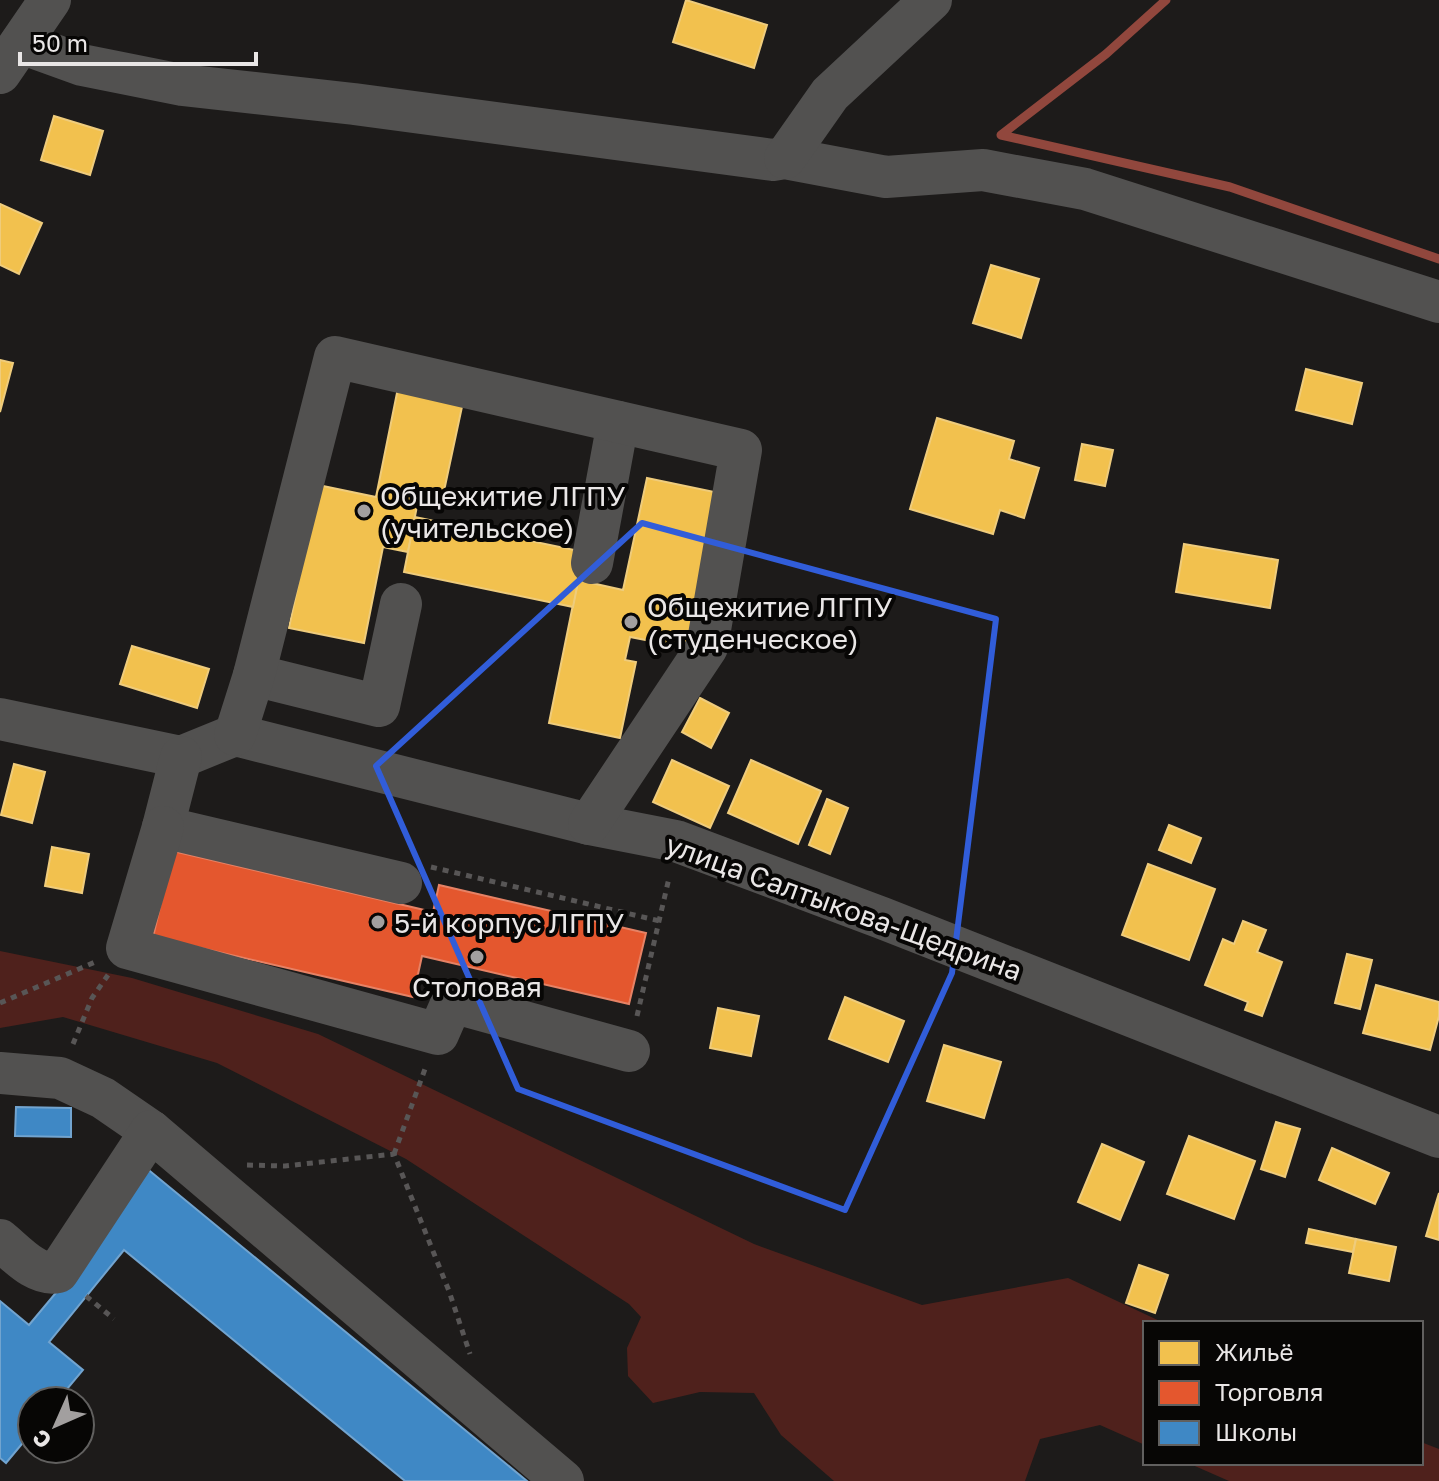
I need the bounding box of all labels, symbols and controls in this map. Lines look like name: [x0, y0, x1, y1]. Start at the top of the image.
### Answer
scale bar: [20, 16, 256, 66]
text: 50 m: [32, 28, 88, 57]
place label: Общежитие ЛГПУ (учительское): [380, 479, 626, 544]
marker: Общежитие ЛГПУ (учительское): [355, 502, 373, 520]
place label: Общежитие ЛГПУ (студенческое): [647, 590, 893, 655]
marker: Общежитие ЛГПУ (студенческое): [622, 613, 640, 631]
street label: улица Салтыкова-Щедрина: [661, 827, 1027, 987]
place label: 5-й корпус ЛГПУ: [394, 906, 624, 939]
marker: 5-й корпус ЛГПУ: [369, 913, 387, 931]
marker: Столовая: [468, 948, 486, 966]
place label: Столовая: [412, 970, 542, 1003]
legend: [1143, 1321, 1423, 1465]
text: Жильё: [1215, 1337, 1293, 1366]
text: Торговля: [1215, 1377, 1323, 1406]
north arrow: [16, 1385, 96, 1465]
text: Школы: [1215, 1417, 1297, 1446]
text: С: [26, 1424, 57, 1455]

